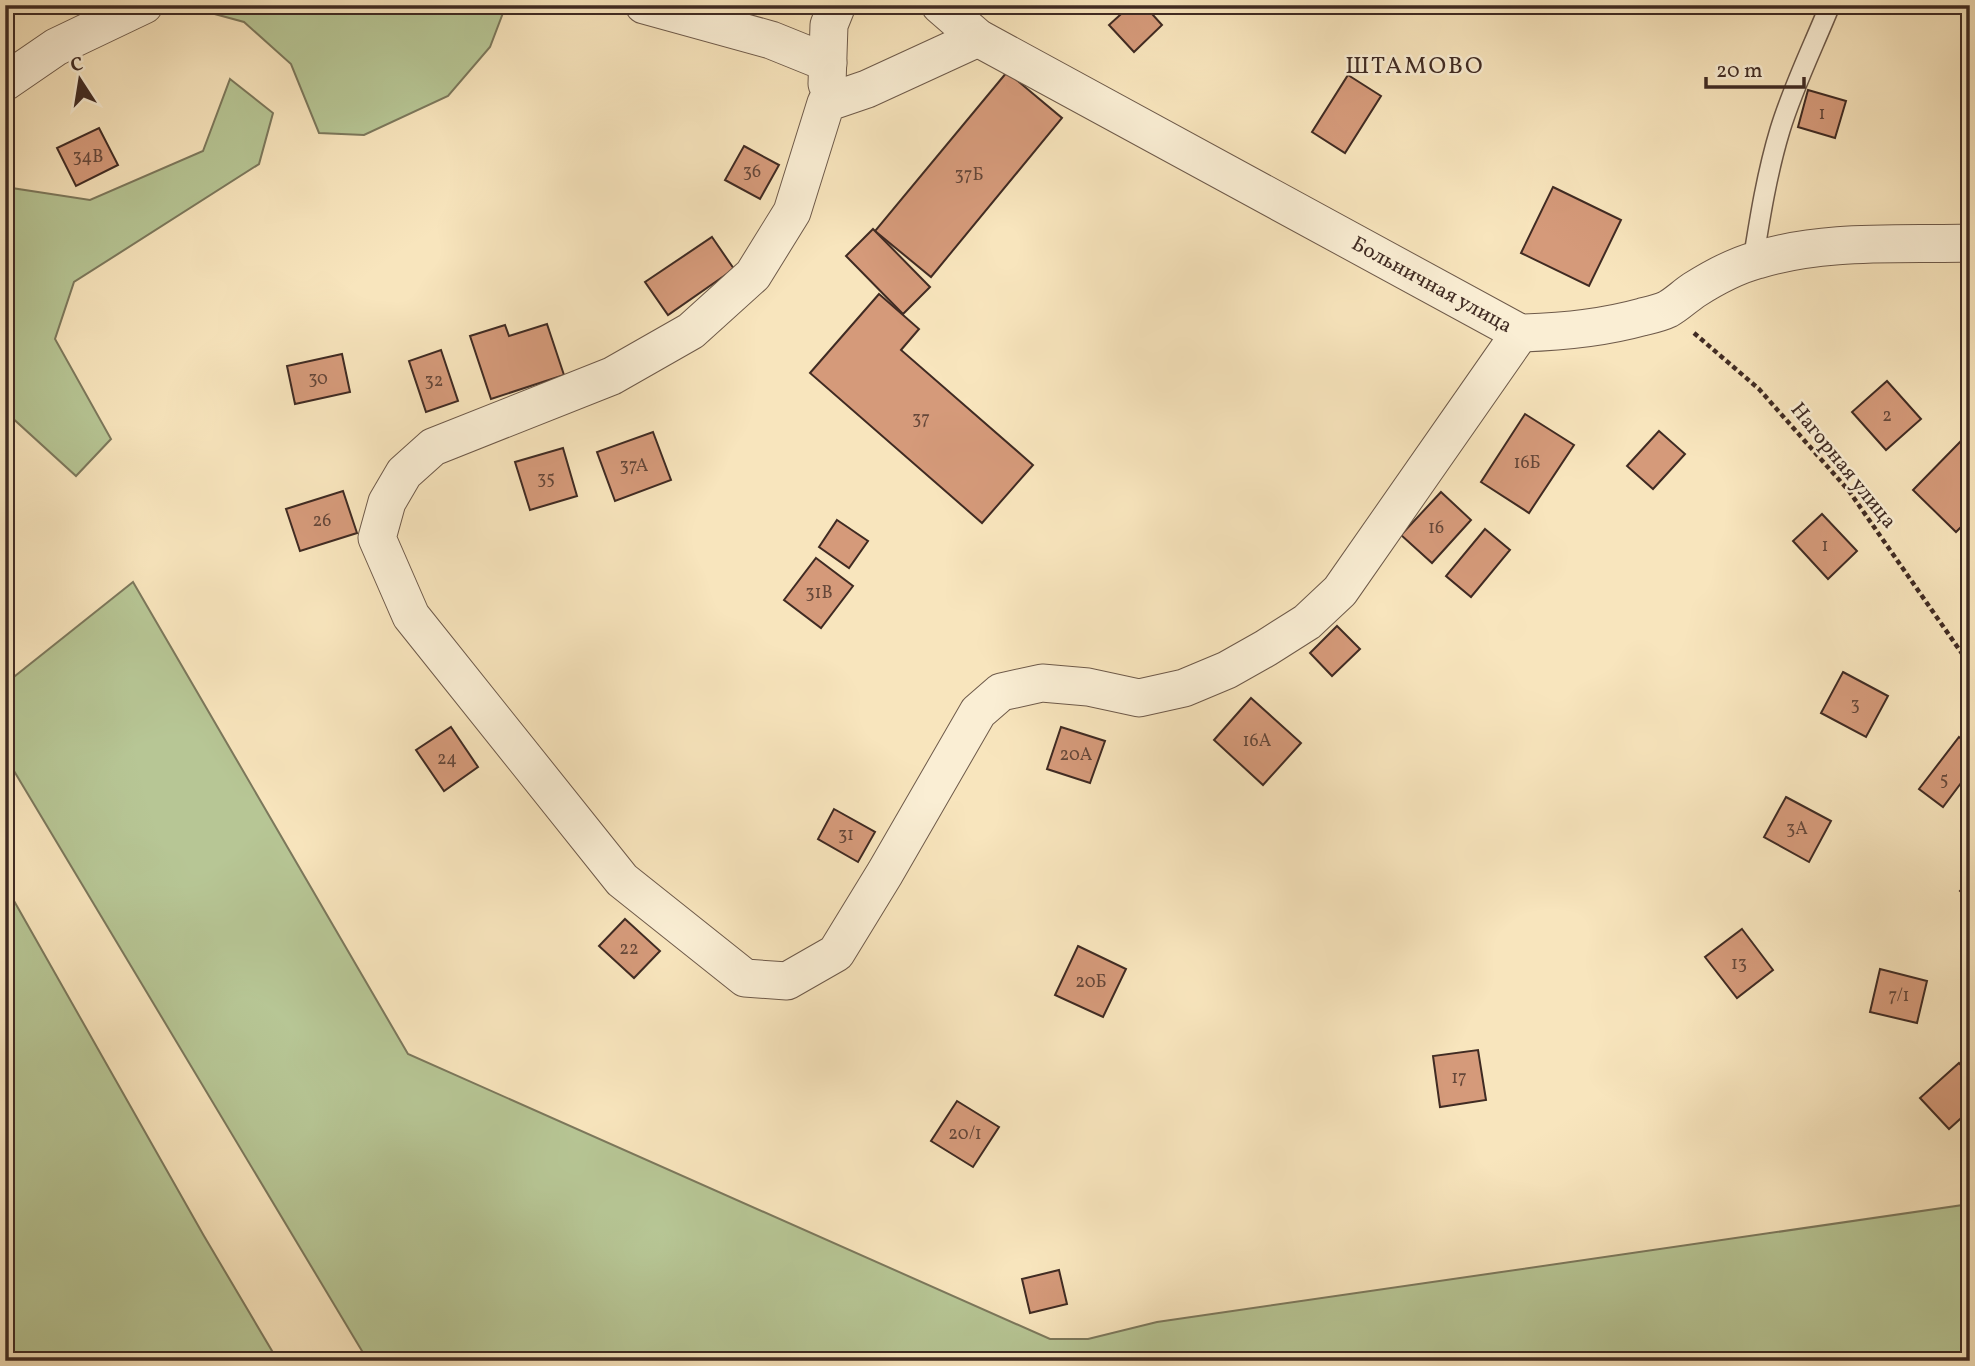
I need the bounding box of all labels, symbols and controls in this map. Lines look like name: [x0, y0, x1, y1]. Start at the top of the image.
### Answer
north arrow: [46, 46, 116, 116]
scale bar: [1706, 46, 1804, 90]
district label: ШТАМОВО: [1345, 50, 1485, 84]
text: С: [68, 51, 86, 79]
text: 20 m: [1716, 57, 1762, 86]
house number: 1: [1819, 102, 1825, 127]
house number: 34В: [72, 145, 104, 170]
house number: 36: [743, 160, 761, 185]
house number: 37Б: [954, 163, 984, 188]
street label: Больничная улица: [1346, 229, 1517, 341]
house number: 30: [308, 367, 328, 392]
house number: 32: [425, 369, 443, 394]
street label: Нагорная улица: [1783, 397, 1903, 535]
house number: 2: [1882, 404, 1892, 429]
house number: 37: [912, 407, 930, 432]
house number: 16Б: [1513, 451, 1541, 476]
house number: 37А: [620, 454, 649, 479]
house number: 35: [537, 467, 555, 492]
house number: 26: [313, 509, 331, 534]
house number: 16: [1428, 516, 1444, 541]
house number: 1: [1822, 534, 1828, 559]
house number: 31В: [805, 581, 833, 606]
house number: 3: [1850, 693, 1860, 718]
house number: 16А: [1243, 729, 1272, 754]
house number: 20А: [1060, 743, 1093, 768]
house number: 24: [437, 747, 457, 772]
house number: 5: [1940, 768, 1948, 793]
house number: 3А: [1786, 817, 1808, 842]
house number: 31: [838, 823, 854, 848]
house number: 22: [619, 937, 639, 962]
house number: 13: [1731, 952, 1747, 977]
house number: 20Б: [1075, 970, 1107, 995]
house number: 7/1: [1888, 984, 1910, 1009]
house number: 17: [1451, 1066, 1467, 1091]
house number: 20/1: [948, 1122, 982, 1147]

